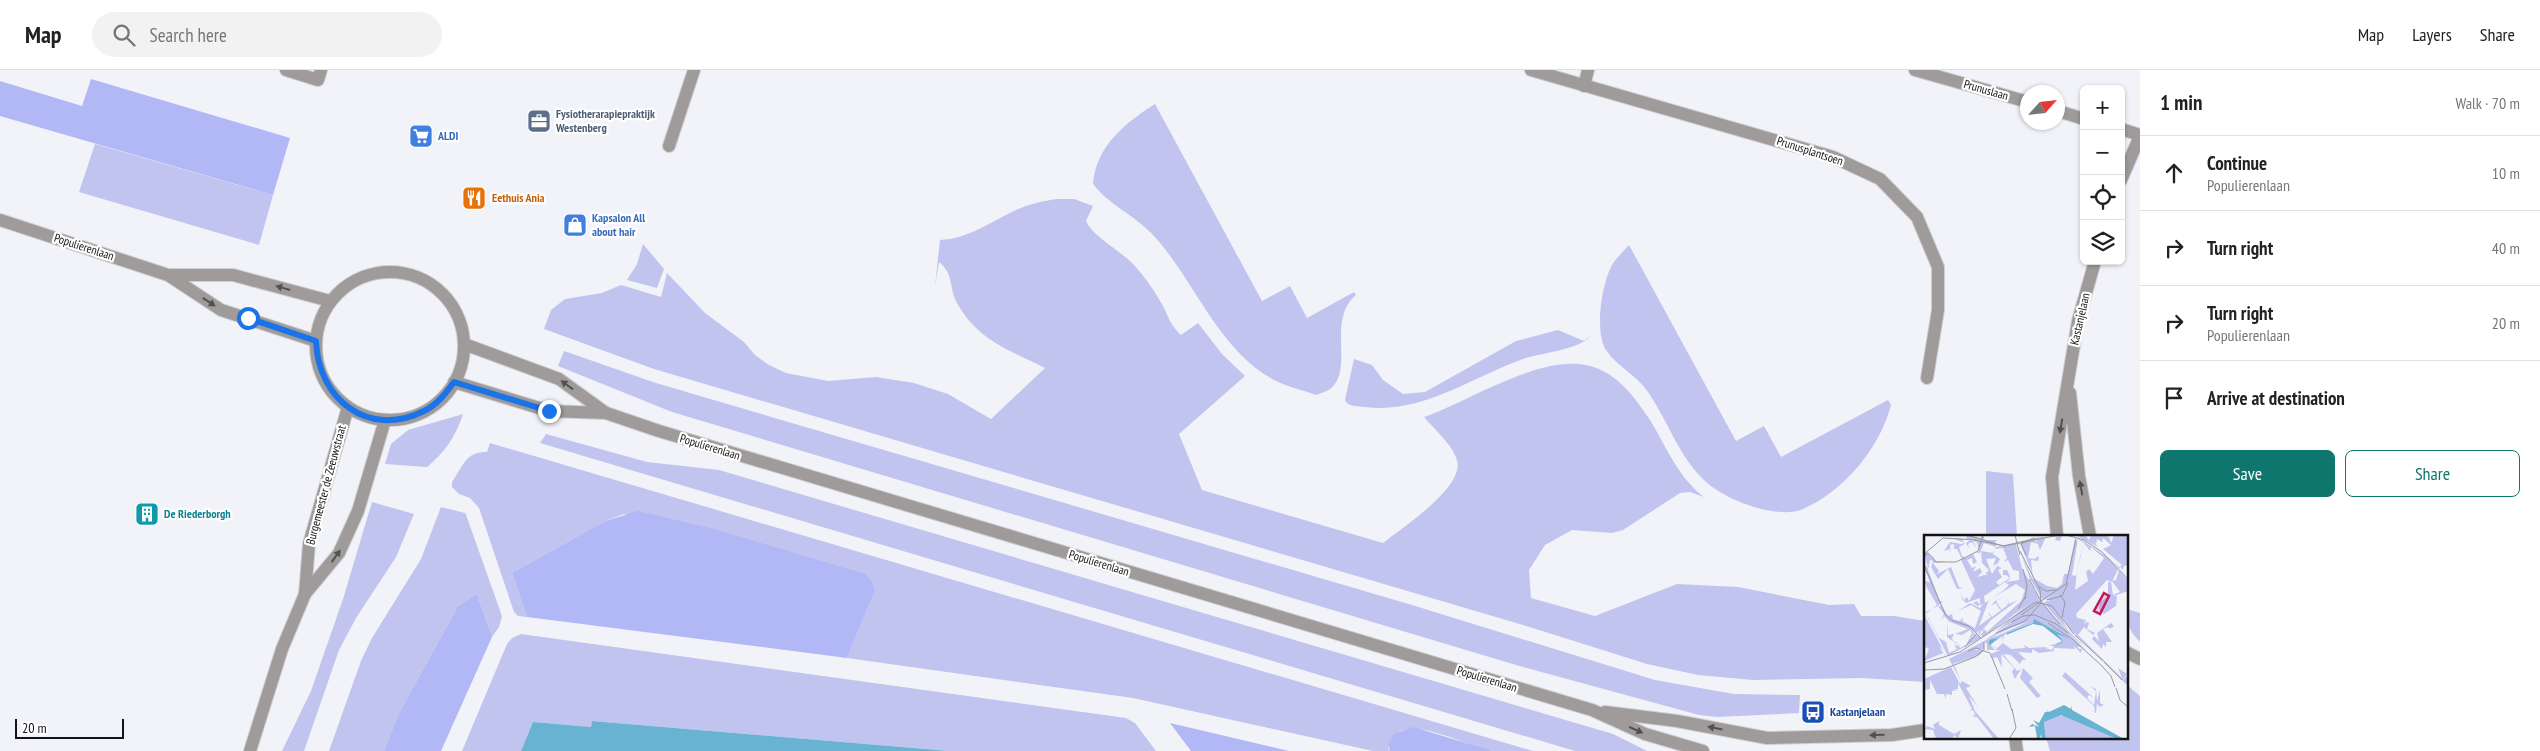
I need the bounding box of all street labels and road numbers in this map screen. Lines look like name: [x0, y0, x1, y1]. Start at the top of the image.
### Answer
street label: Prunuslaan: [1962, 76, 2010, 103]
street label: Prunusplantsoen: [1775, 133, 1845, 168]
street label: Populierenlaan: [52, 230, 116, 263]
street label: Kastanjelaan: [2066, 291, 2093, 346]
street label: Burgemeester de Zeeuwstraat: [302, 423, 349, 546]
street label: Populierenlaan: [678, 430, 742, 463]
street label: Populierenlaan: [1067, 546, 1131, 579]
street label: Populierenlaan: [1455, 662, 1519, 695]

